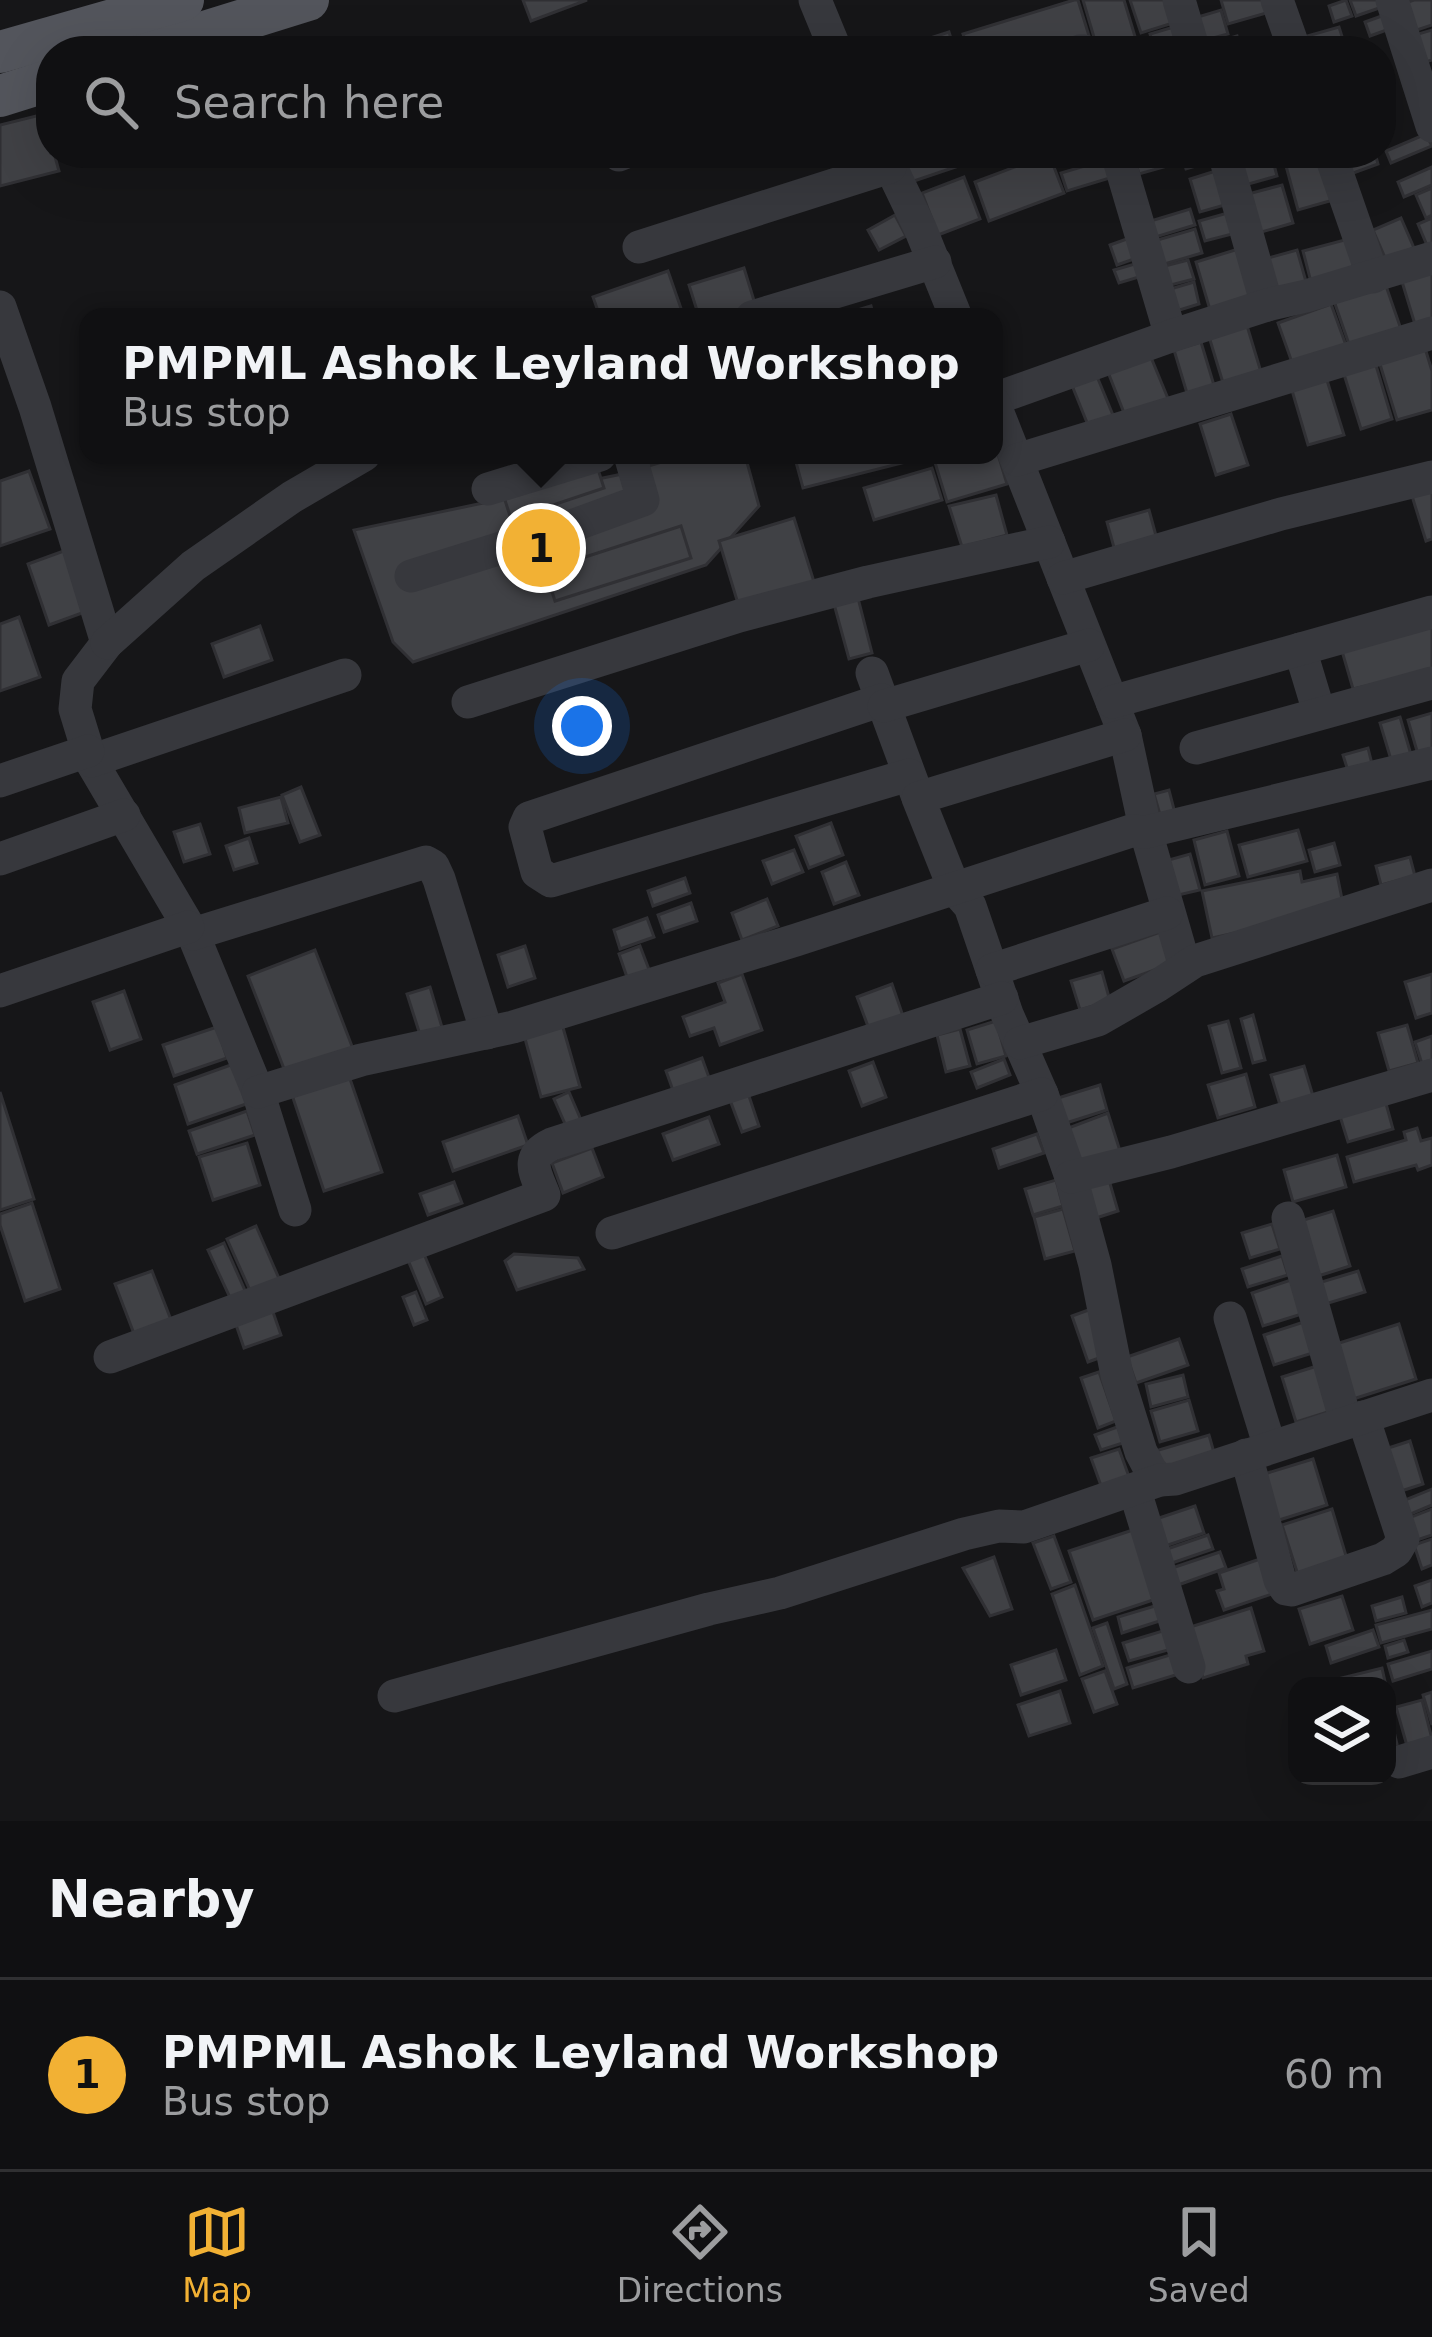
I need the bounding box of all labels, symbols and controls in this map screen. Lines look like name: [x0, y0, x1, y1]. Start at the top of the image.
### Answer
search box: [36, 36, 1396, 168]
icon: search: [78, 69, 144, 135]
text: Search here: [174, 76, 444, 129]
popup: [79, 308, 1003, 464]
text: PMPML Ashok Leyland Workshop: [122, 337, 960, 390]
text: Bus stop: [122, 390, 291, 435]
pin: 1: [502, 503, 580, 593]
your location: [552, 696, 612, 756]
map controls: [1288, 1677, 1396, 1785]
button: layers: [1288, 1677, 1396, 1785]
text: Nearby: [48, 1870, 255, 1929]
text: PMPML Ashok Leyland Workshop: [162, 2026, 999, 2079]
text: 1: [73, 2052, 101, 2097]
text: 60 m: [1284, 2052, 1384, 2097]
text: Bus stop: [162, 2079, 330, 2124]
tab: Map: [182, 2199, 252, 2310]
tab: Directions: [617, 2199, 783, 2310]
tab: Saved: [1148, 2199, 1250, 2310]

